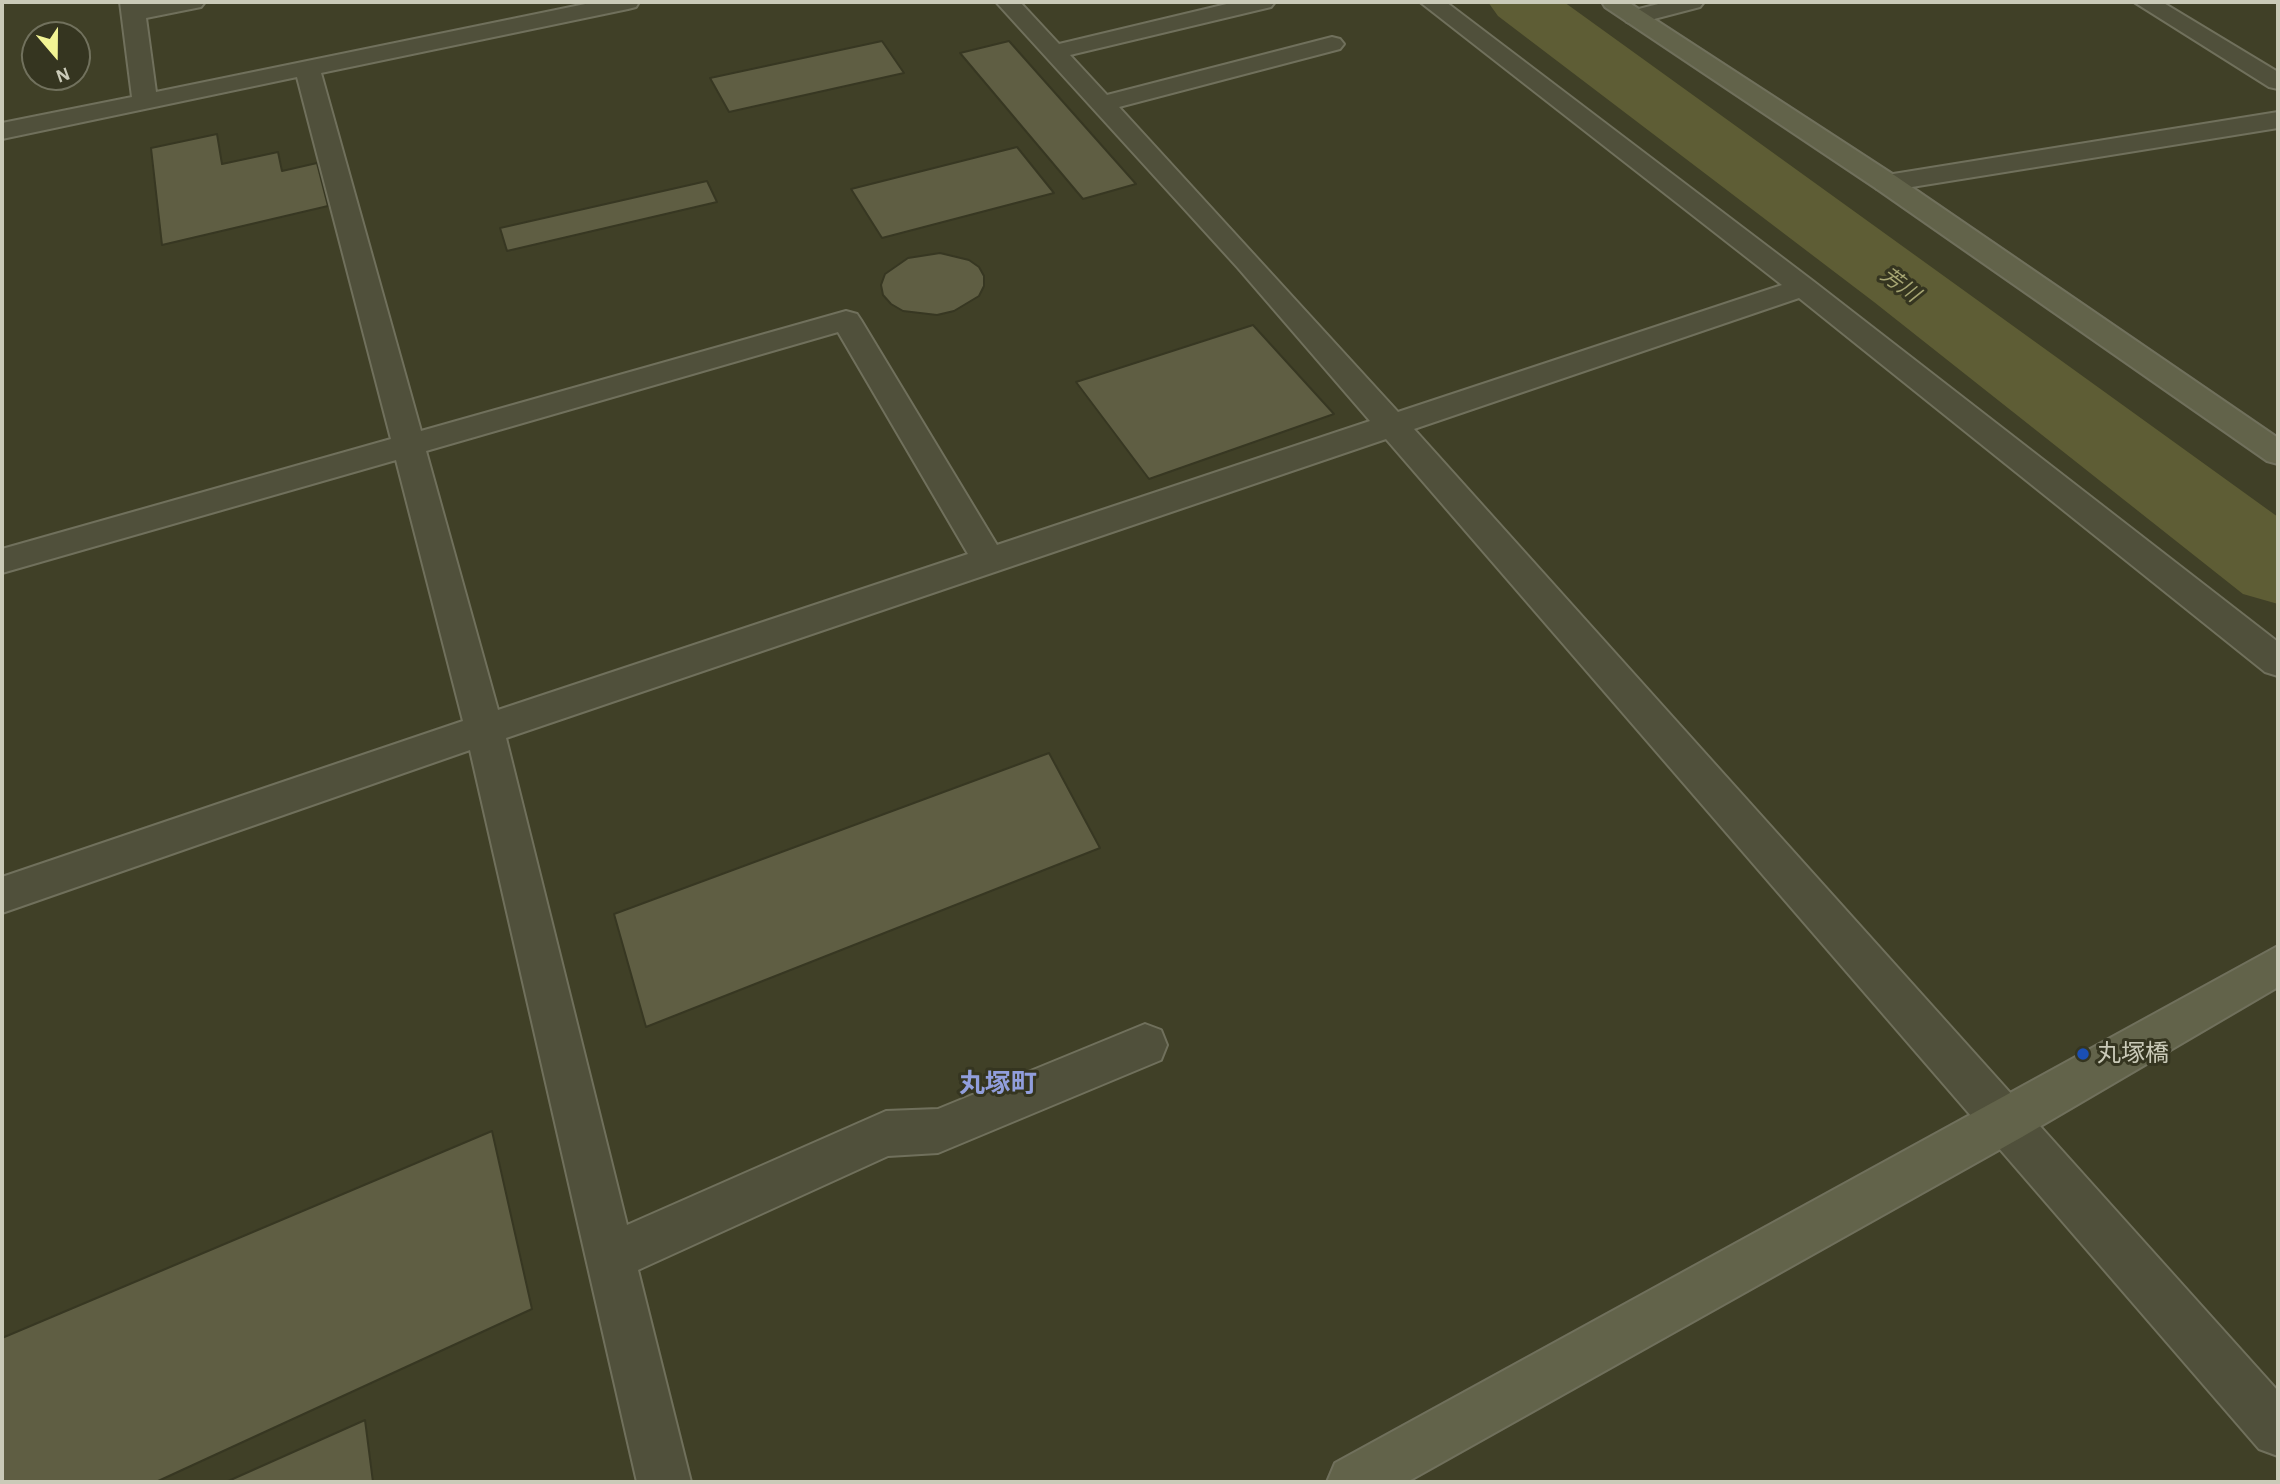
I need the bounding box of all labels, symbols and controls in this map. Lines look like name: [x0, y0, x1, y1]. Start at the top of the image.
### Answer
north arrow: [21, 21, 91, 91]
text: N: [53, 63, 72, 86]
water label: 芳川: [1876, 262, 1924, 308]
place label: 丸塚橋: [2097, 1040, 2169, 1068]
marker: 丸塚橋: [2075, 1046, 2091, 1062]
district label: 丸塚町: [959, 1068, 1037, 1100]

